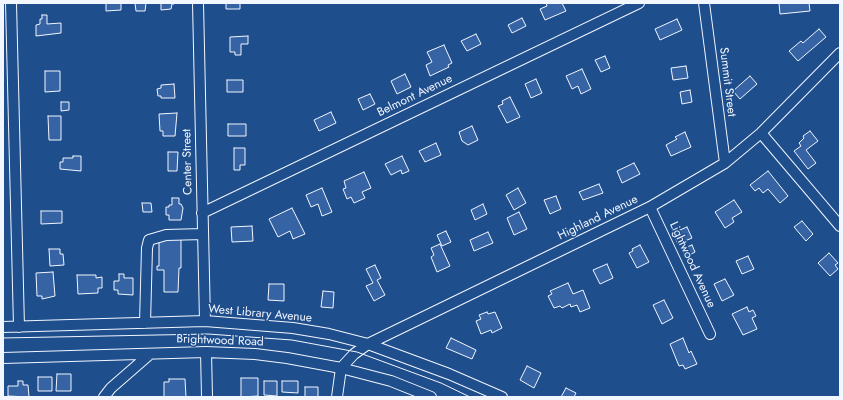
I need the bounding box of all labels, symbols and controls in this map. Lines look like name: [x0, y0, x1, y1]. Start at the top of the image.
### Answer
street label: Summit Street: [716, 46, 738, 118]
street label: Belmont Avenue: [375, 72, 455, 120]
street label: Center Street: [180, 129, 196, 195]
street label: Highland Avenue: [556, 192, 640, 244]
street label: Lightwood Avenue: [666, 220, 718, 310]
street label: West Library Avenue: [207, 302, 313, 326]
street label: Brightwood Road: [176, 332, 264, 350]

